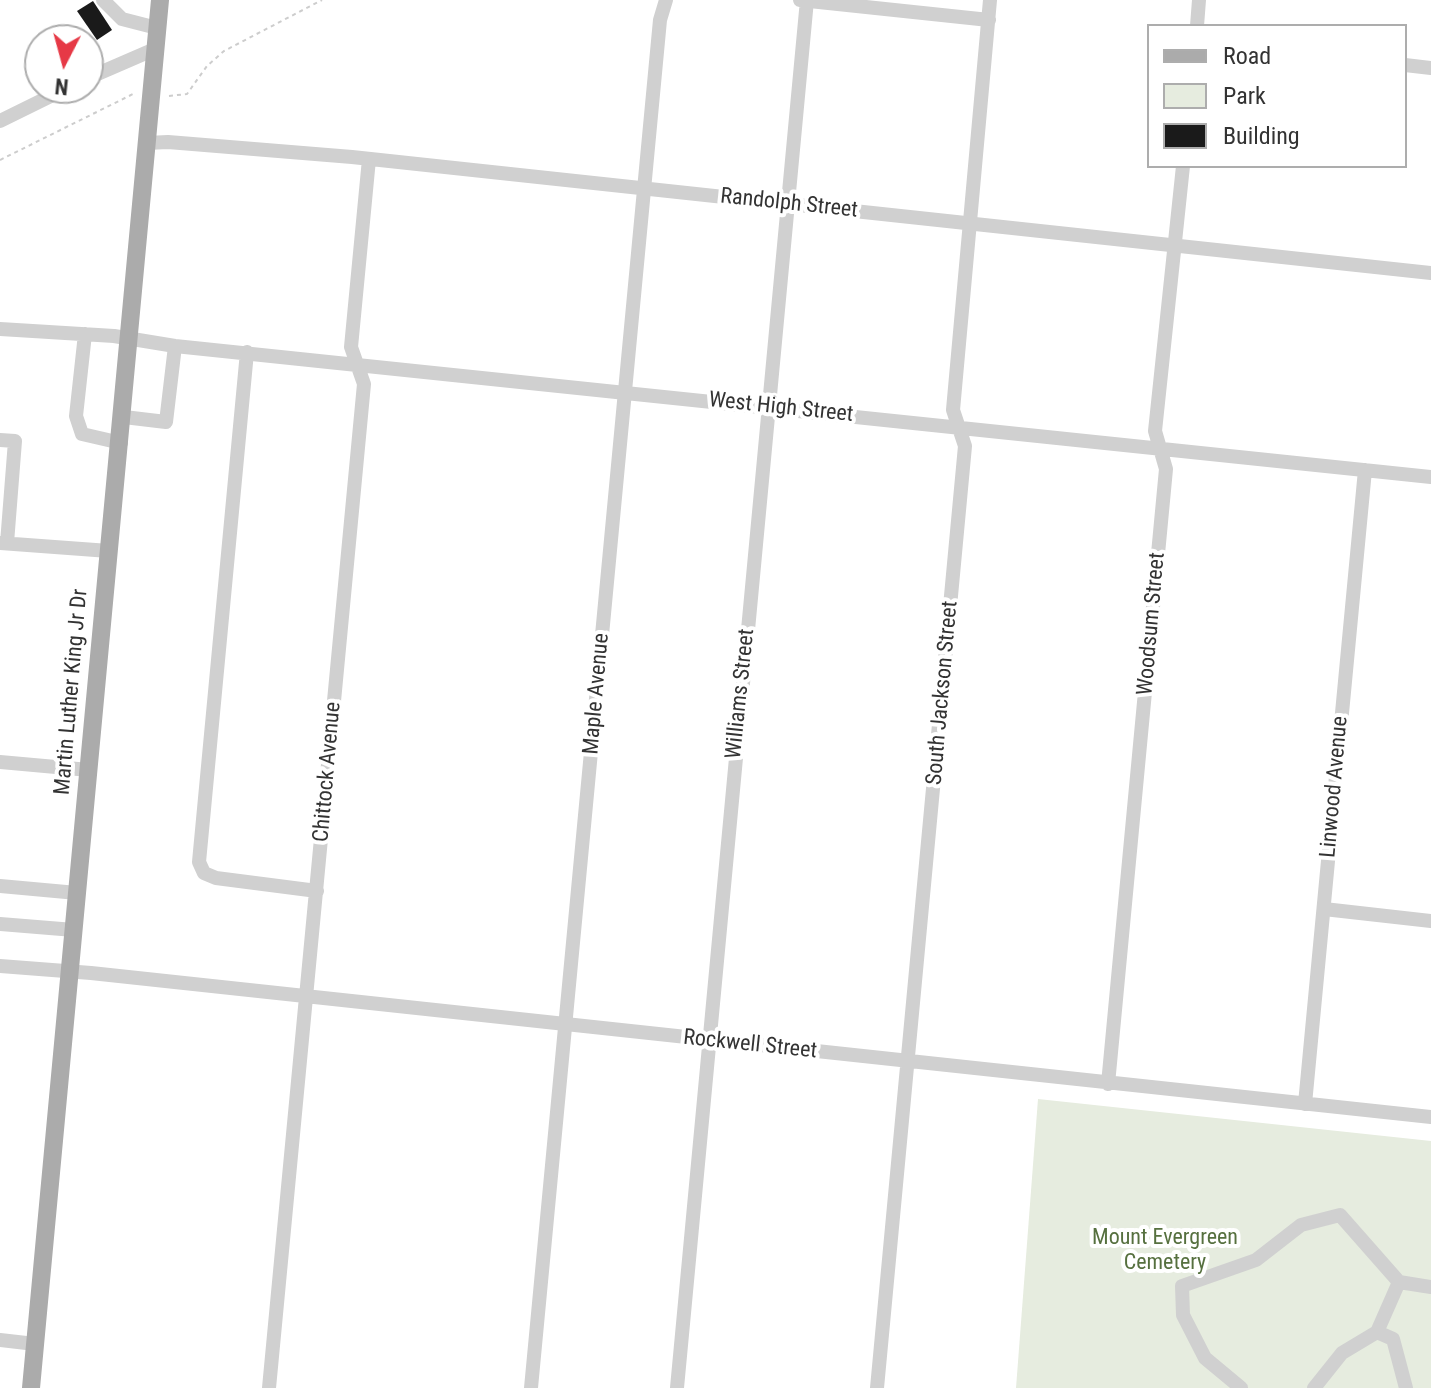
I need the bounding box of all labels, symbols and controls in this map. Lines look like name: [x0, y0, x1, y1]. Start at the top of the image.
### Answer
north arrow: [24, 24, 104, 104]
legend: [1147, 24, 1407, 168]
text: Road: [1223, 42, 1271, 70]
text: N: [54, 73, 70, 100]
text: Park: [1223, 82, 1266, 110]
text: Building: [1223, 122, 1300, 150]
street label: Randolph Street: [719, 184, 859, 224]
street label: West High Street: [707, 387, 855, 429]
street label: Woodsum Street: [1133, 551, 1171, 697]
street label: Martin Luther King Jr Dr: [50, 588, 94, 796]
street label: South Jackson Street: [922, 600, 964, 786]
street label: Williams Street: [721, 628, 761, 760]
street label: Maple Avenue: [579, 632, 615, 756]
street label: Chittock Avenue: [309, 701, 347, 843]
street label: Linwood Avenue: [1316, 715, 1354, 859]
street label: Rockwell Street: [682, 1025, 818, 1065]
park label: Mount Evergreen Cemetery: [1092, 1225, 1238, 1276]

